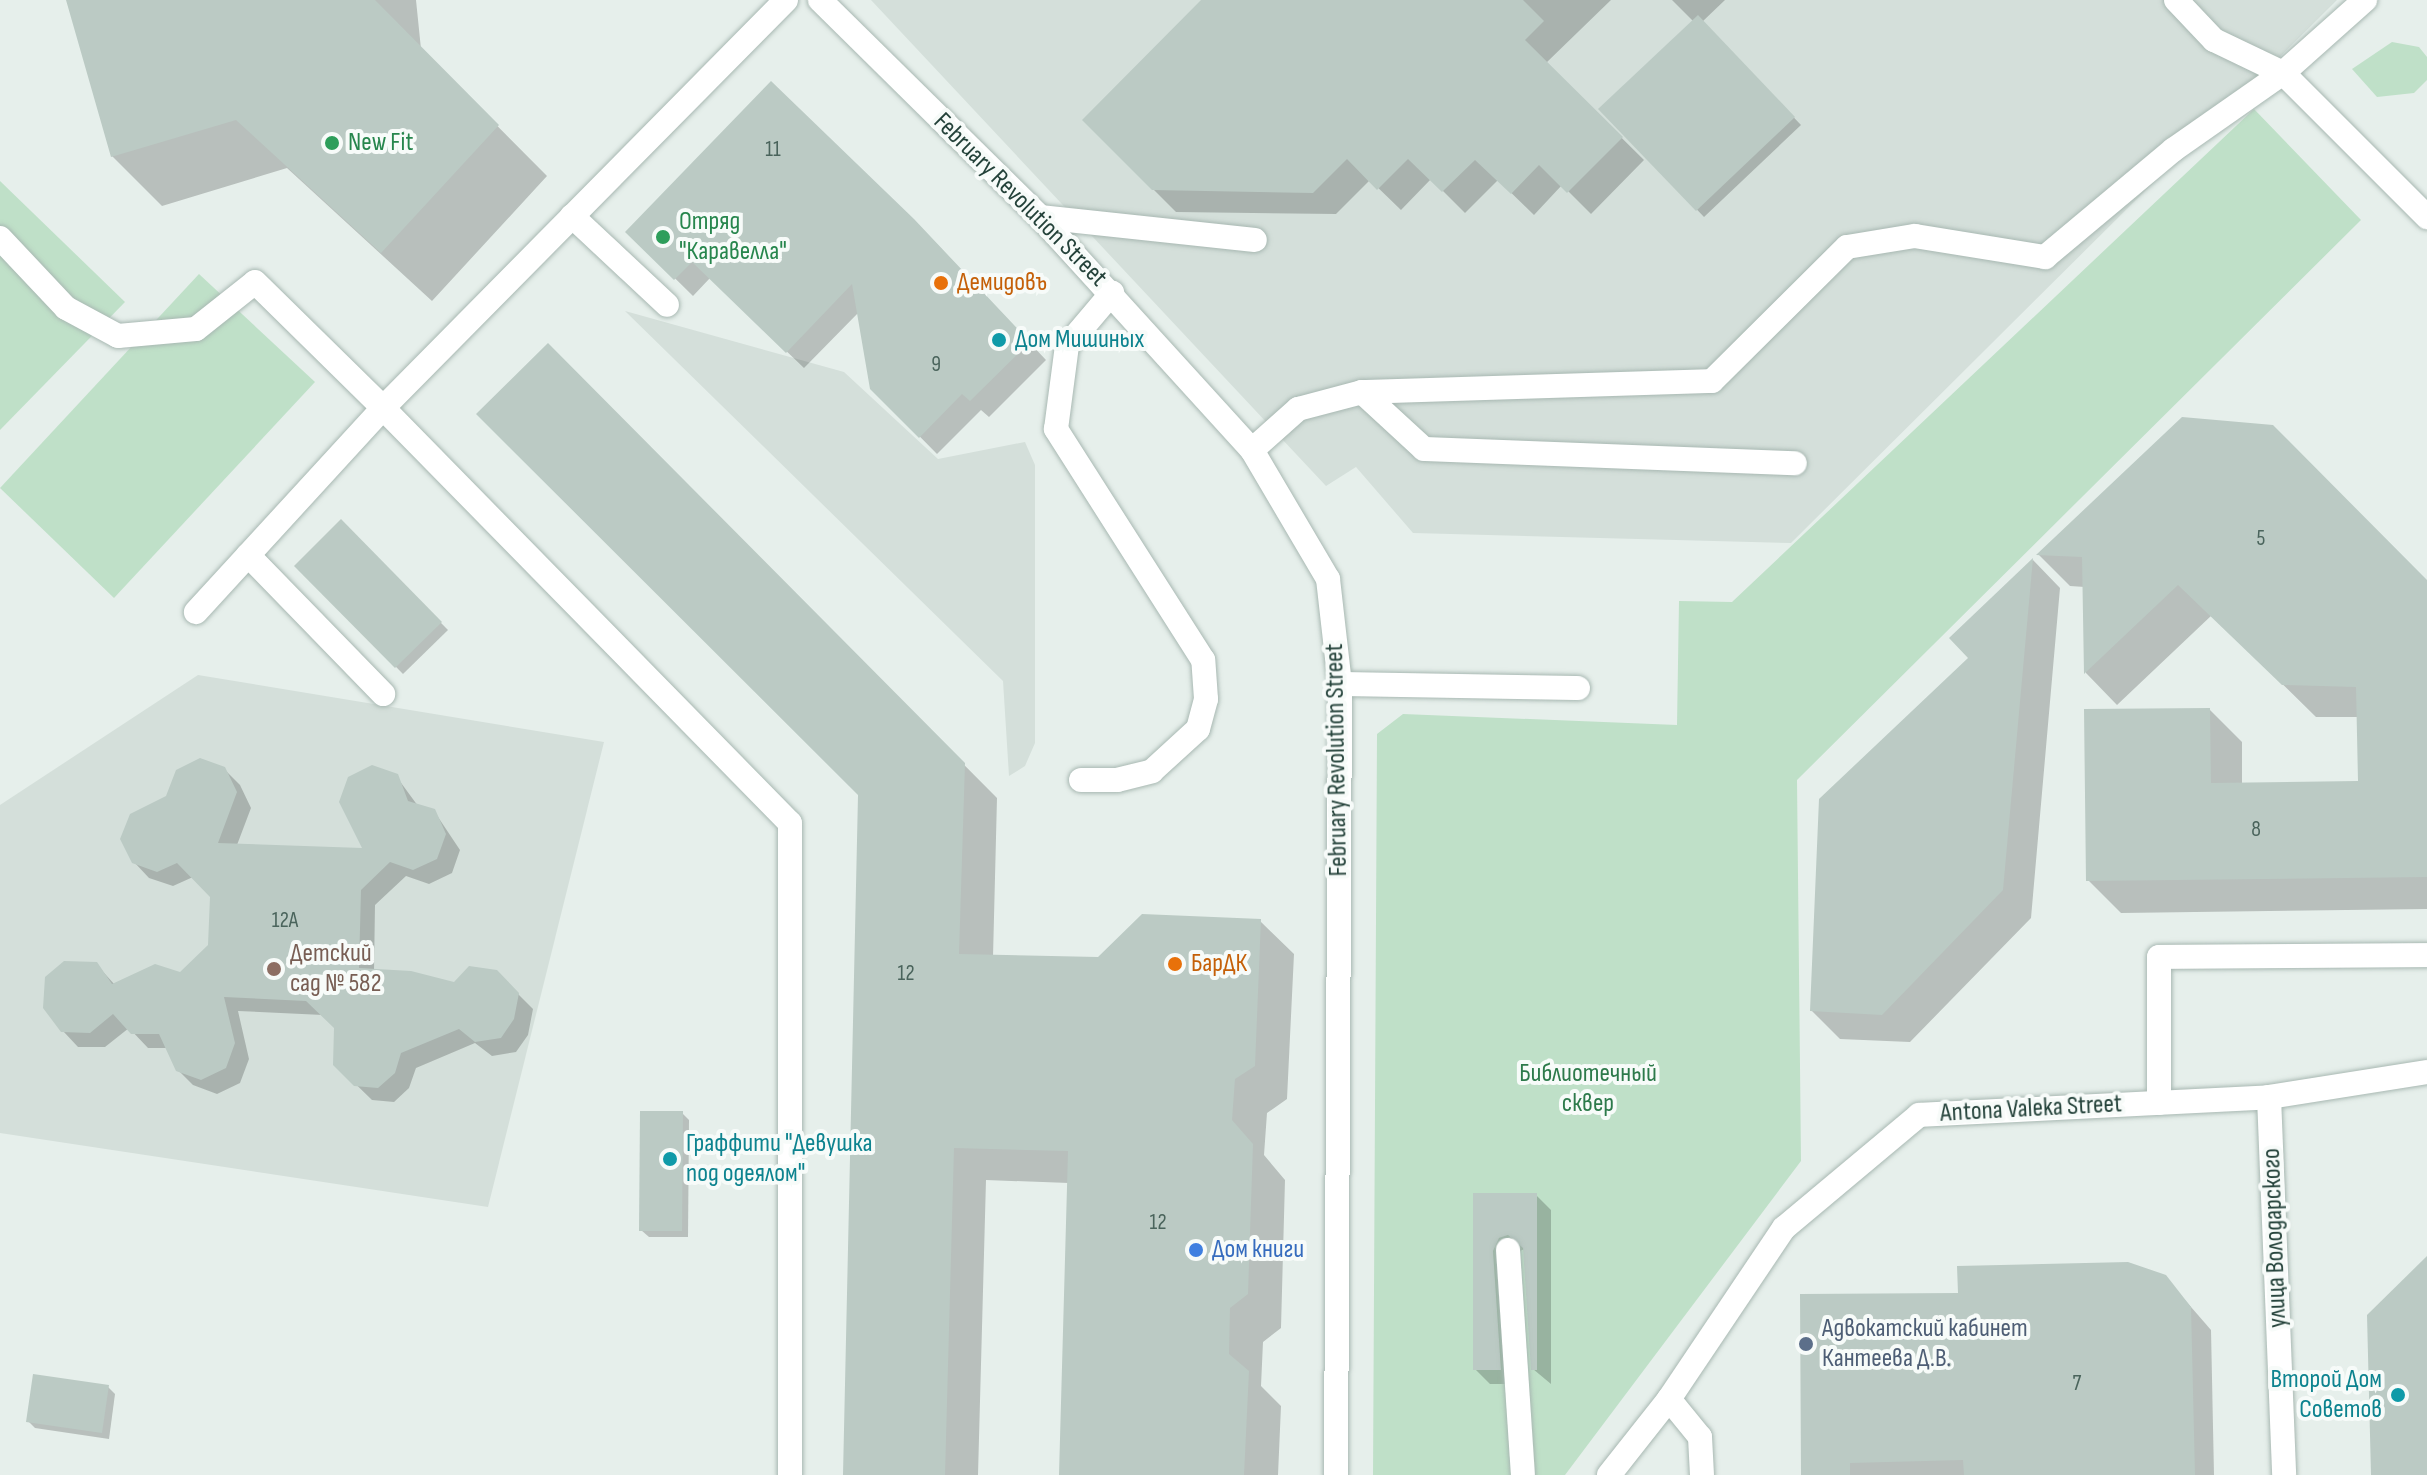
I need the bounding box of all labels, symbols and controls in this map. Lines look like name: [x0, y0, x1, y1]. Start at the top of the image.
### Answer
street label: February Revolution Street: [927, 107, 1113, 293]
place label: New Fit: [348, 127, 413, 159]
marker: New Fit: [323, 134, 341, 152]
house number: 11: [765, 137, 781, 163]
place label: Отряд "Каравелла": [679, 206, 787, 268]
marker: Отряд "Каравелла": [654, 228, 672, 246]
place label: Демидовъ: [957, 267, 1047, 299]
marker: Демидовъ: [932, 274, 950, 292]
place label: Дом Мишиных: [1015, 324, 1144, 356]
marker: Дом Мишиных: [990, 331, 1008, 349]
house number: 9: [931, 352, 941, 378]
house number: 5: [2257, 526, 2265, 552]
street label: February Revolution Street: [1319, 643, 1355, 877]
house number: 8: [2251, 817, 2261, 843]
house number: 12А: [272, 908, 298, 934]
place label: Детский сад № 582: [290, 938, 382, 1000]
place label: БарДК: [1191, 948, 1247, 980]
marker: БарДК: [1166, 955, 1184, 973]
marker: Детский сад № 582: [265, 960, 283, 978]
house number: 12: [897, 961, 915, 987]
park label: Библиотечный сквер: [1519, 1058, 1657, 1120]
street label: Antona Valeka Street: [1939, 1089, 2123, 1129]
place label: Граффити "Девушка под одеялом": [686, 1128, 872, 1190]
street label: улица Володарского: [2256, 1148, 2294, 1328]
marker: Граффити "Девушка под одеялом": [661, 1150, 679, 1168]
house number: 12: [1149, 1210, 1167, 1236]
place label: Дом книги: [1212, 1234, 1304, 1266]
marker: Дом книги: [1187, 1241, 1205, 1259]
place label: Адвокатский кабинет Кантеева Д.В.: [1822, 1313, 2028, 1374]
marker: Адвокатский кабинет Кантеева Д.В.: [1797, 1335, 1815, 1353]
place label: Второй Дом Советов: [2270, 1364, 2382, 1426]
house number: 7: [2073, 1371, 2081, 1397]
marker: Второй Дом Советов: [2389, 1386, 2407, 1404]

